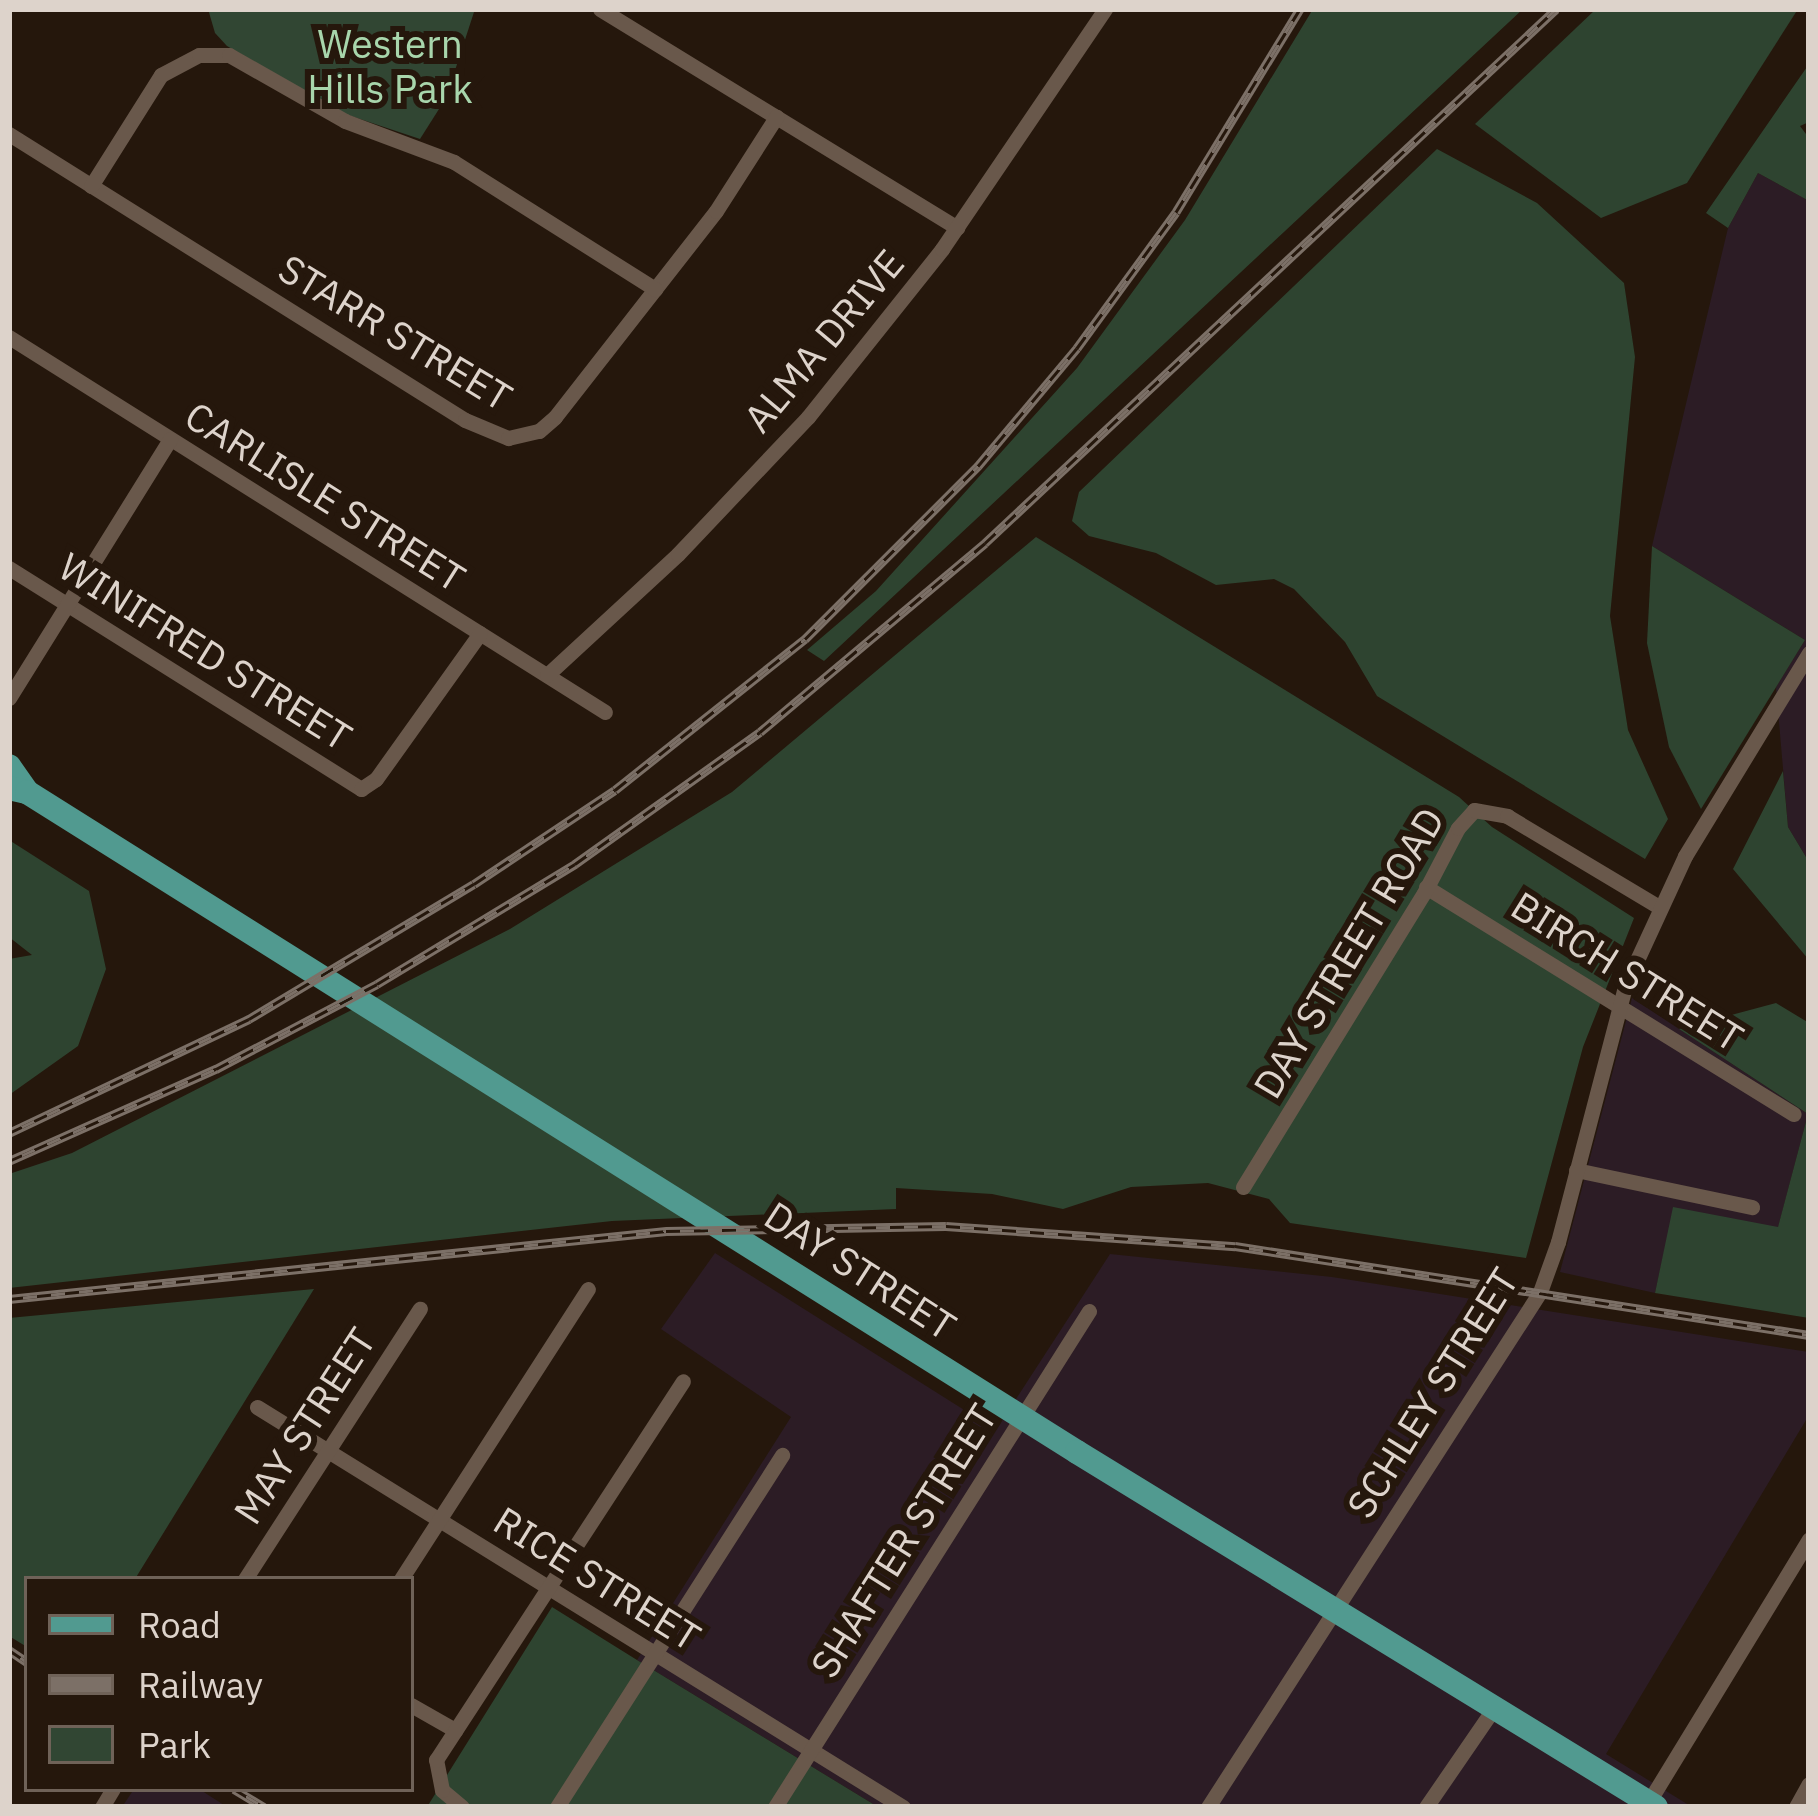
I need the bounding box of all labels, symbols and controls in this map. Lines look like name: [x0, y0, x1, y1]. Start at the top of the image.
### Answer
park label: Western Hills Park: [307, 22, 473, 113]
street label: ALMA DRIVE: [734, 240, 914, 442]
street label: STARR STREET: [270, 245, 520, 421]
street label: CARLISLE STREET: [177, 392, 473, 602]
street label: WINIFRED STREET: [50, 543, 360, 761]
street label: DAY STREET ROAD: [1244, 799, 1454, 1107]
street label: BIRCH STREET: [1503, 882, 1751, 1062]
street label: DAY STREET: [756, 1192, 964, 1350]
street label: SCHLEY STREET: [1338, 1260, 1528, 1526]
street label: MAY STREET: [224, 1319, 386, 1533]
street label: SHAFTER STREET: [801, 1396, 1007, 1686]
street label: RICE STREET: [485, 1497, 709, 1661]
legend: [24, 1576, 414, 1792]
text: Road: [138, 1601, 221, 1648]
text: Railway: [138, 1661, 263, 1708]
text: Park: [138, 1721, 211, 1768]

